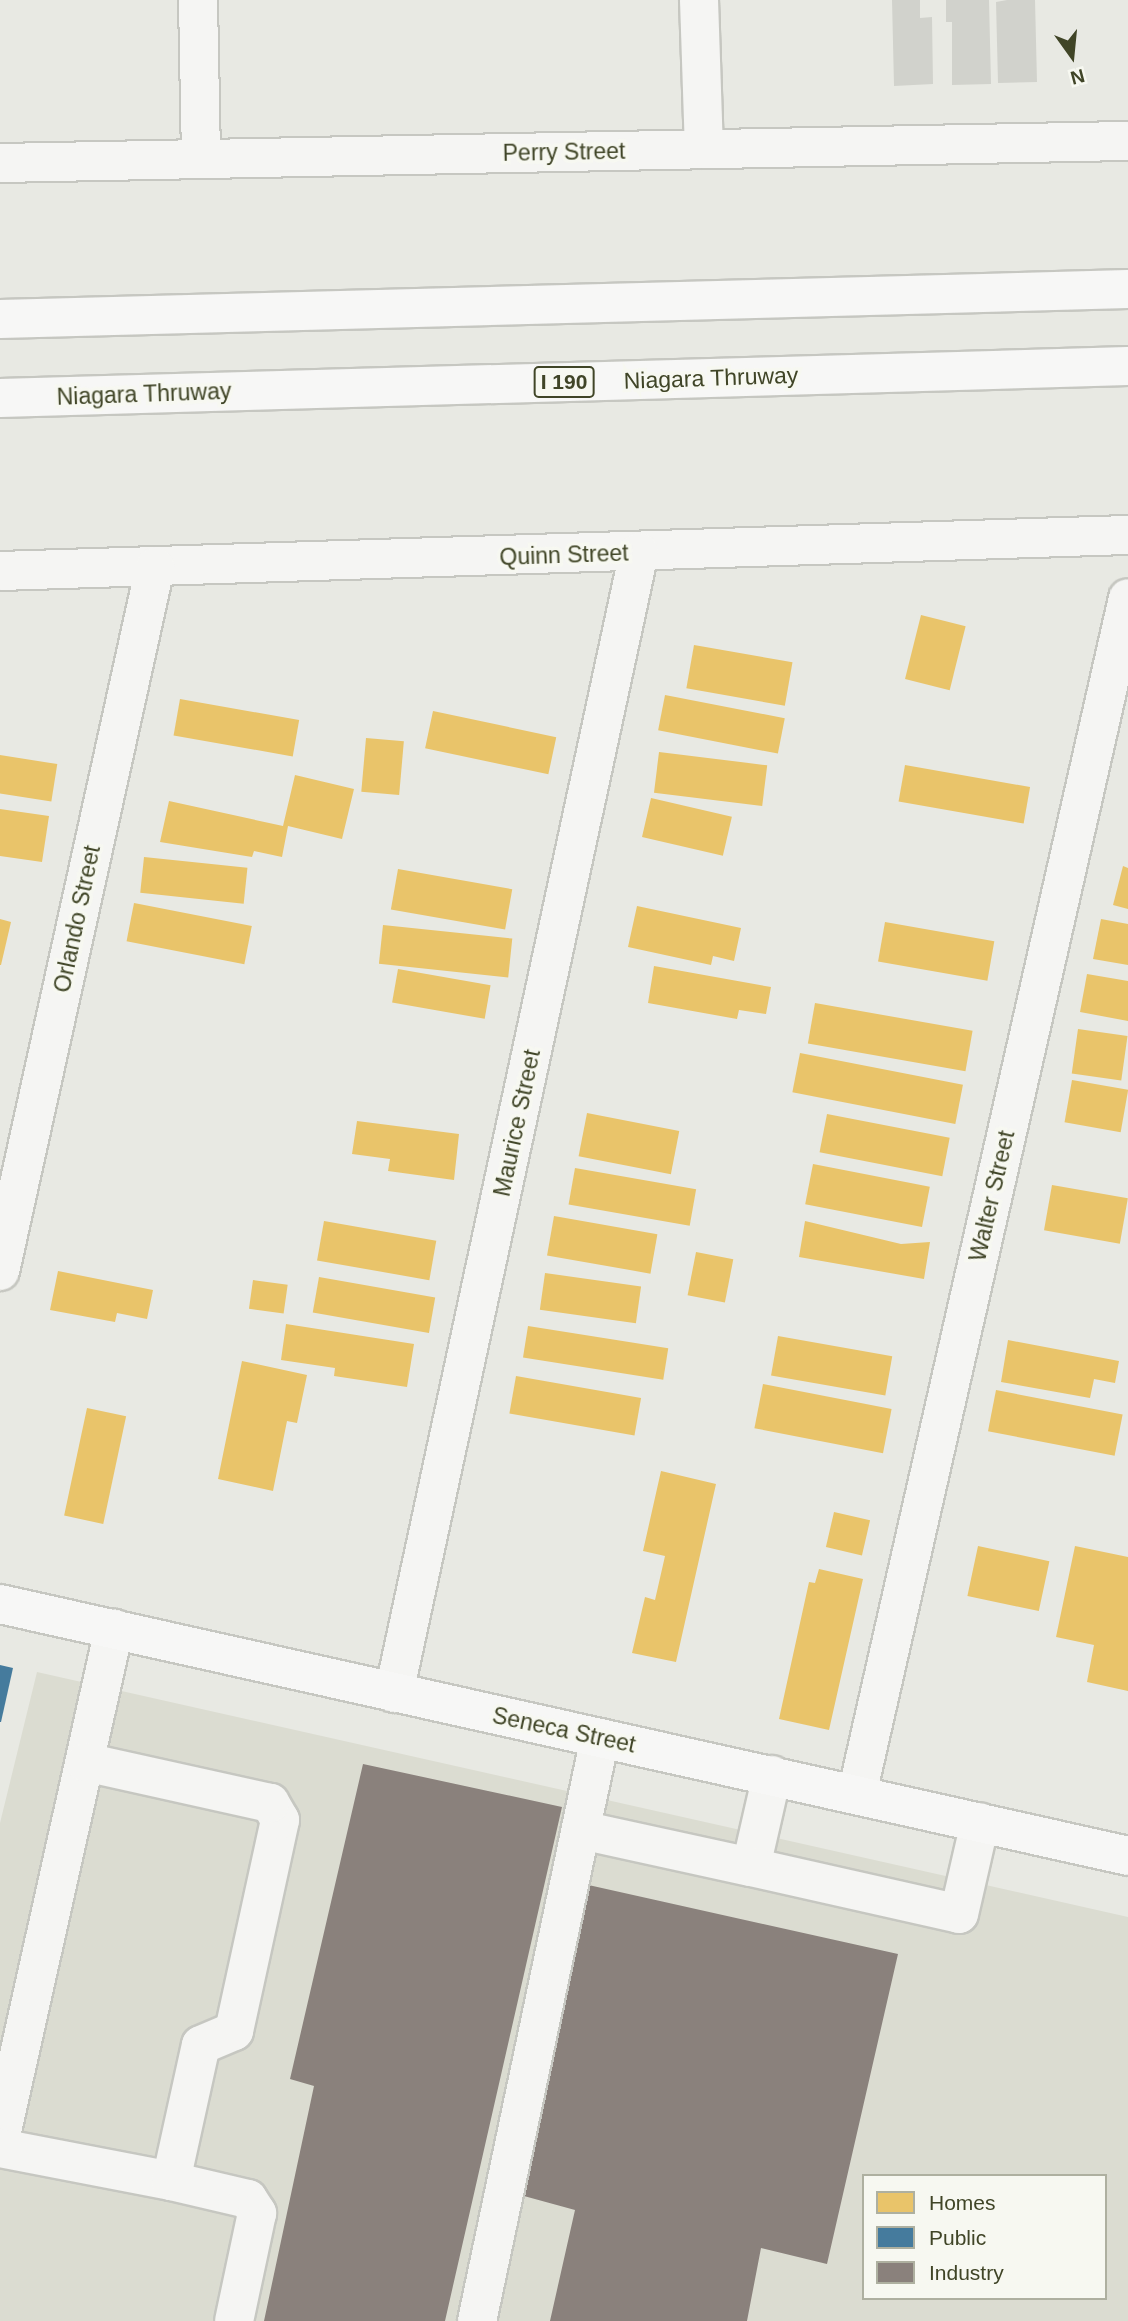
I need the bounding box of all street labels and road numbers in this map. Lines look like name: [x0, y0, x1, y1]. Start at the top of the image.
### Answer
street label: Perry Street: [502, 137, 626, 167]
street label: Niagara Thruway: [623, 361, 799, 395]
road number: I 190: [532, 364, 596, 400]
street label: Niagara Thruway: [56, 377, 232, 411]
street label: Quinn Street: [499, 539, 629, 571]
street label: Orlando Street: [48, 843, 106, 995]
street label: Maurice Street: [488, 1047, 546, 1199]
street label: Walter Street: [964, 1128, 1020, 1264]
street label: Seneca Street: [490, 1701, 638, 1759]

